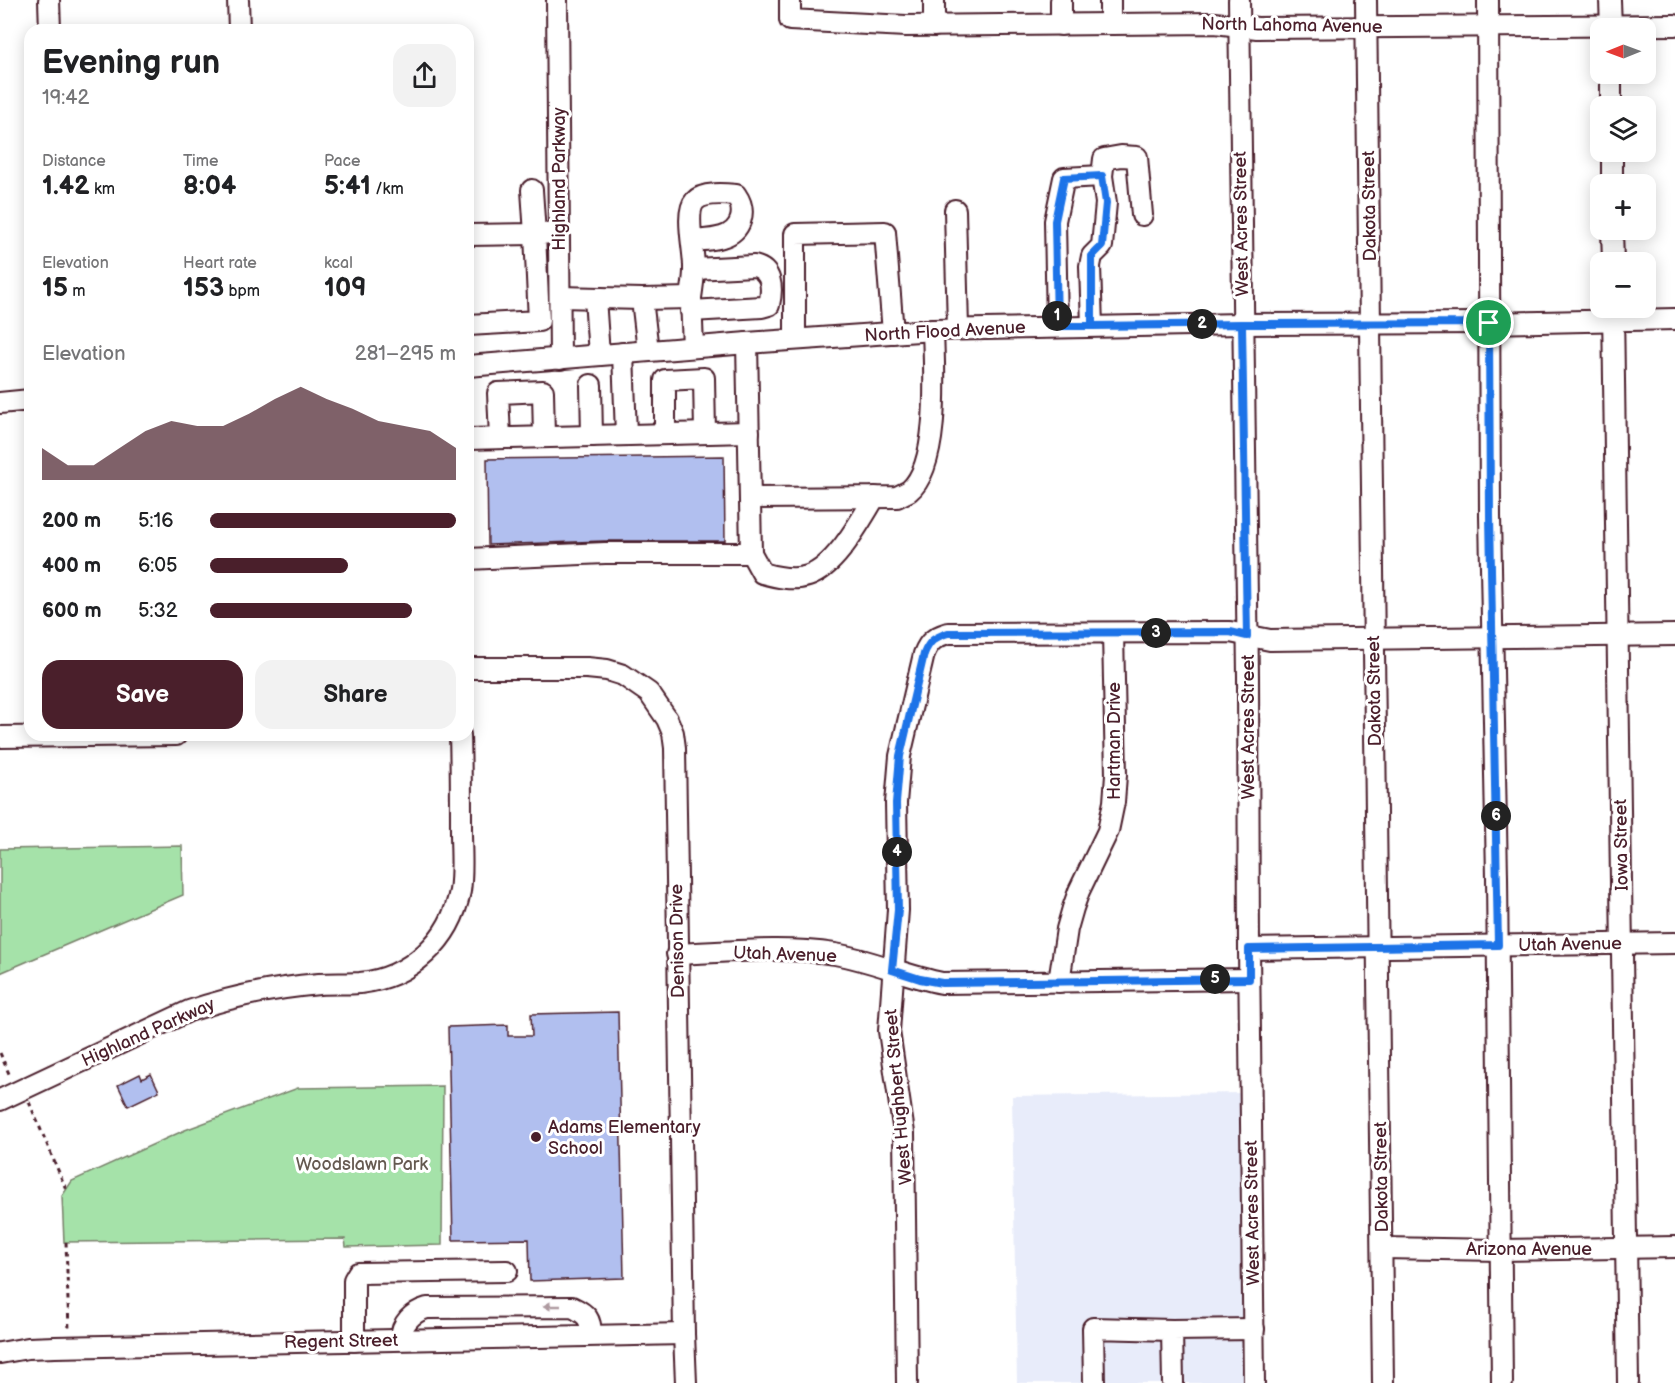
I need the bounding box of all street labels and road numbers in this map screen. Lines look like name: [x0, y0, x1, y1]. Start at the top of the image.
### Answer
street label: North Lahoma Avenue: [1201, 13, 1383, 38]
street label: Highland Parkway: [549, 106, 570, 251]
street label: Dakota Street: [1358, 150, 1381, 262]
street label: West Acres Street: [1230, 151, 1253, 297]
street label: North Flood Avenue: [864, 317, 1027, 346]
street label: Dakota Street: [1363, 635, 1386, 747]
street label: West Acres Street: [1238, 654, 1259, 800]
street label: Hartman Drive: [1104, 682, 1125, 800]
street label: Iowa Street: [1610, 798, 1633, 891]
street label: Denison Drive: [666, 883, 689, 998]
street label: Utah Avenue: [1518, 933, 1622, 956]
street label: Utah Avenue: [733, 942, 837, 967]
street label: Highland Parkway: [78, 993, 219, 1071]
street label: West Hughbert Street: [880, 1008, 917, 1186]
street label: Dakota Street: [1370, 1121, 1393, 1233]
street label: West Acres Street: [1241, 1140, 1264, 1286]
street label: Arizona Avenue: [1466, 1239, 1592, 1260]
street label: Regent Street: [284, 1330, 399, 1353]

